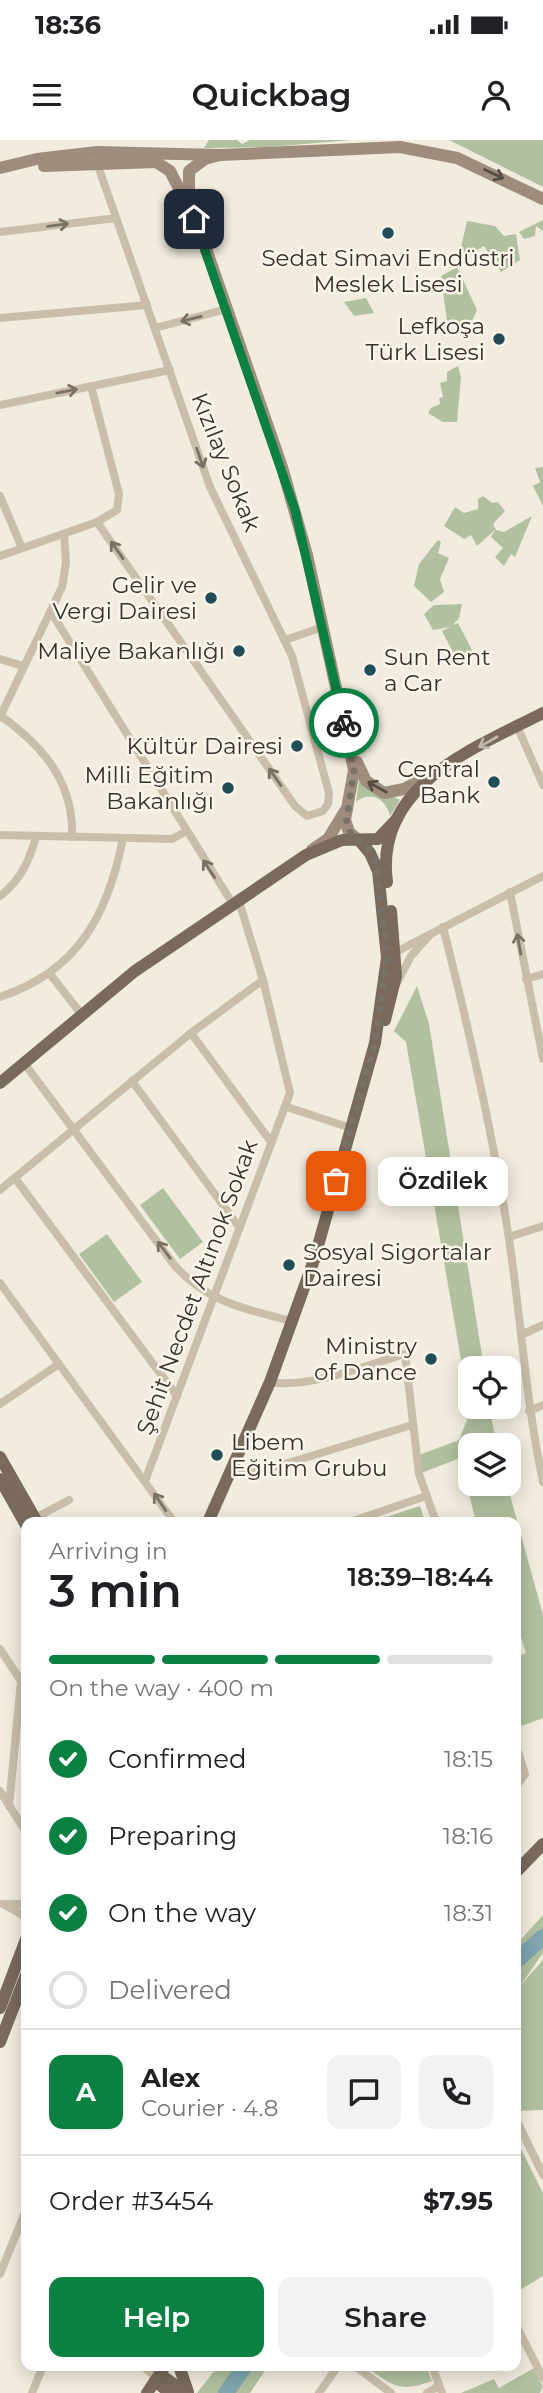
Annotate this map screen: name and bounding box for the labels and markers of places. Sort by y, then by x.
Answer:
pin [164,189,224,249]
marker: Sedat Simavi Endüstri Meslek Lisesi [380,225,396,241]
place label: Sedat Simavi Endüstri Meslek Lisesi [261,244,515,298]
place label: Lefkoşa Türk Lisesi [366,312,485,366]
marker: Lefkoşa Türk Lisesi [491,331,507,347]
place label: Gelir ve Vergi Dairesi [52,571,197,625]
marker: Gelir ve Vergi Dairesi [203,590,219,606]
place label: Maliye Bakanlığı [37,637,225,665]
marker: Maliye Bakanlığı [231,643,247,659]
place label: Sun Rent a Car [384,643,491,697]
marker: Sun Rent a Car [362,662,378,678]
place label: Kültür Dairesi [127,732,283,760]
marker: Kültür Dairesi [289,738,305,754]
place label: Central Bank [397,755,480,809]
place label: Milli Eğitim Bakanlığı [84,761,214,815]
marker: Central Bank [486,774,502,790]
marker: Milli Eğitim Bakanlığı [220,780,236,796]
pin [306,1151,366,1211]
callout: Özdilek [378,1156,508,1206]
place label: Sosyal Sigortalar Dairesi [303,1238,492,1292]
marker: Sosyal Sigortalar Dairesi [281,1257,297,1273]
place label: Ministry of Dance [314,1332,418,1386]
marker: Ministry of Dance [423,1351,439,1367]
place label: Libem Eğitim Grubu [231,1428,387,1482]
marker: Libem Eğitim Grubu [209,1447,225,1463]

